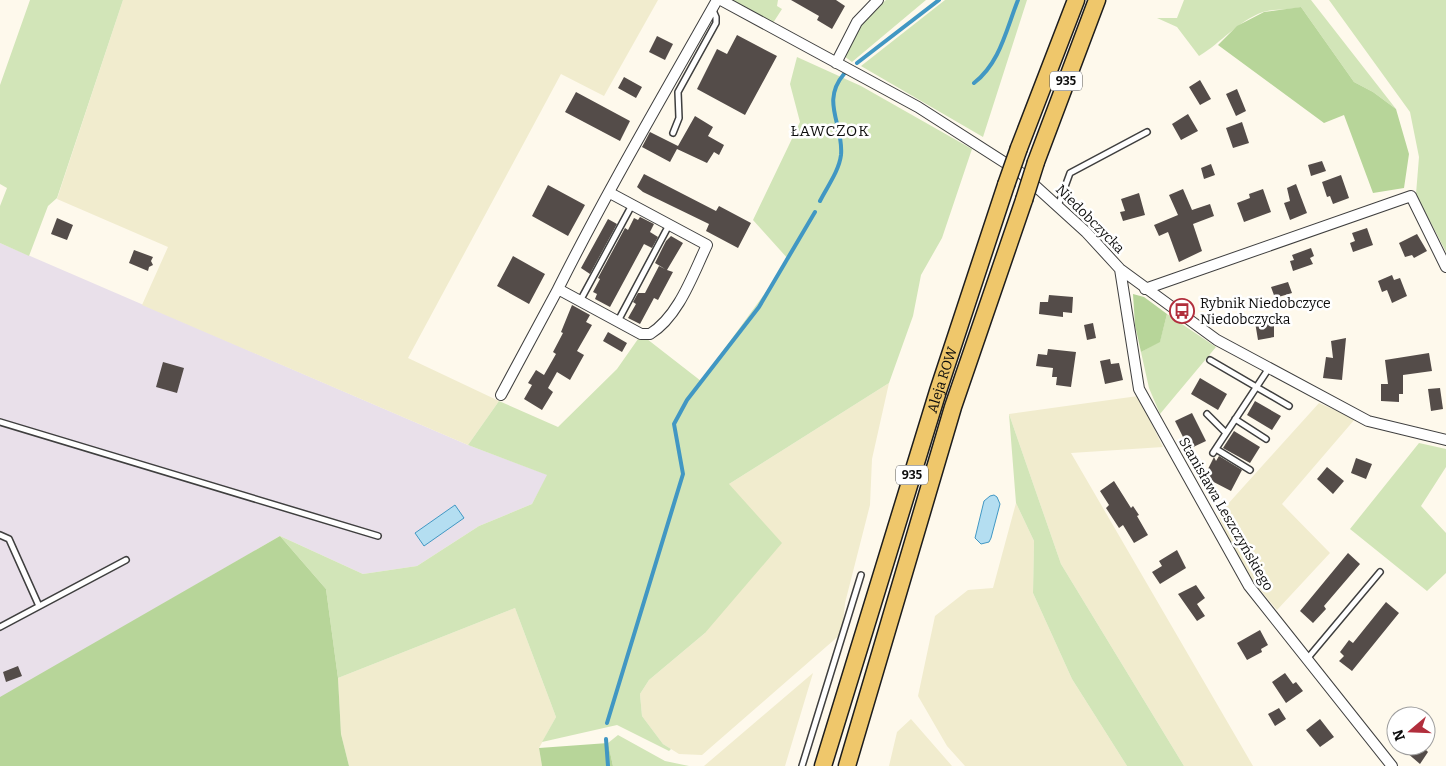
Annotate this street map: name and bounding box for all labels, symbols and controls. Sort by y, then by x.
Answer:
road number: 935 [1050,72,1082,90]
district label: ŁAWCZOK [790,122,870,140]
street label: Niedobczycka [1052,181,1128,257]
place label: Rybnik Niedobczyce Niedobczycka [1200,295,1331,328]
bus stop icon: Rybnik Niedobczyce Niedobczycka [1169,298,1195,324]
street label: Aleja ROW [923,344,961,415]
street label: Stanisława Leszczyńskiego [1175,434,1277,594]
road number: 935 [896,466,928,484]
north arrow [1386,706,1436,756]
text: N [1389,727,1409,743]

